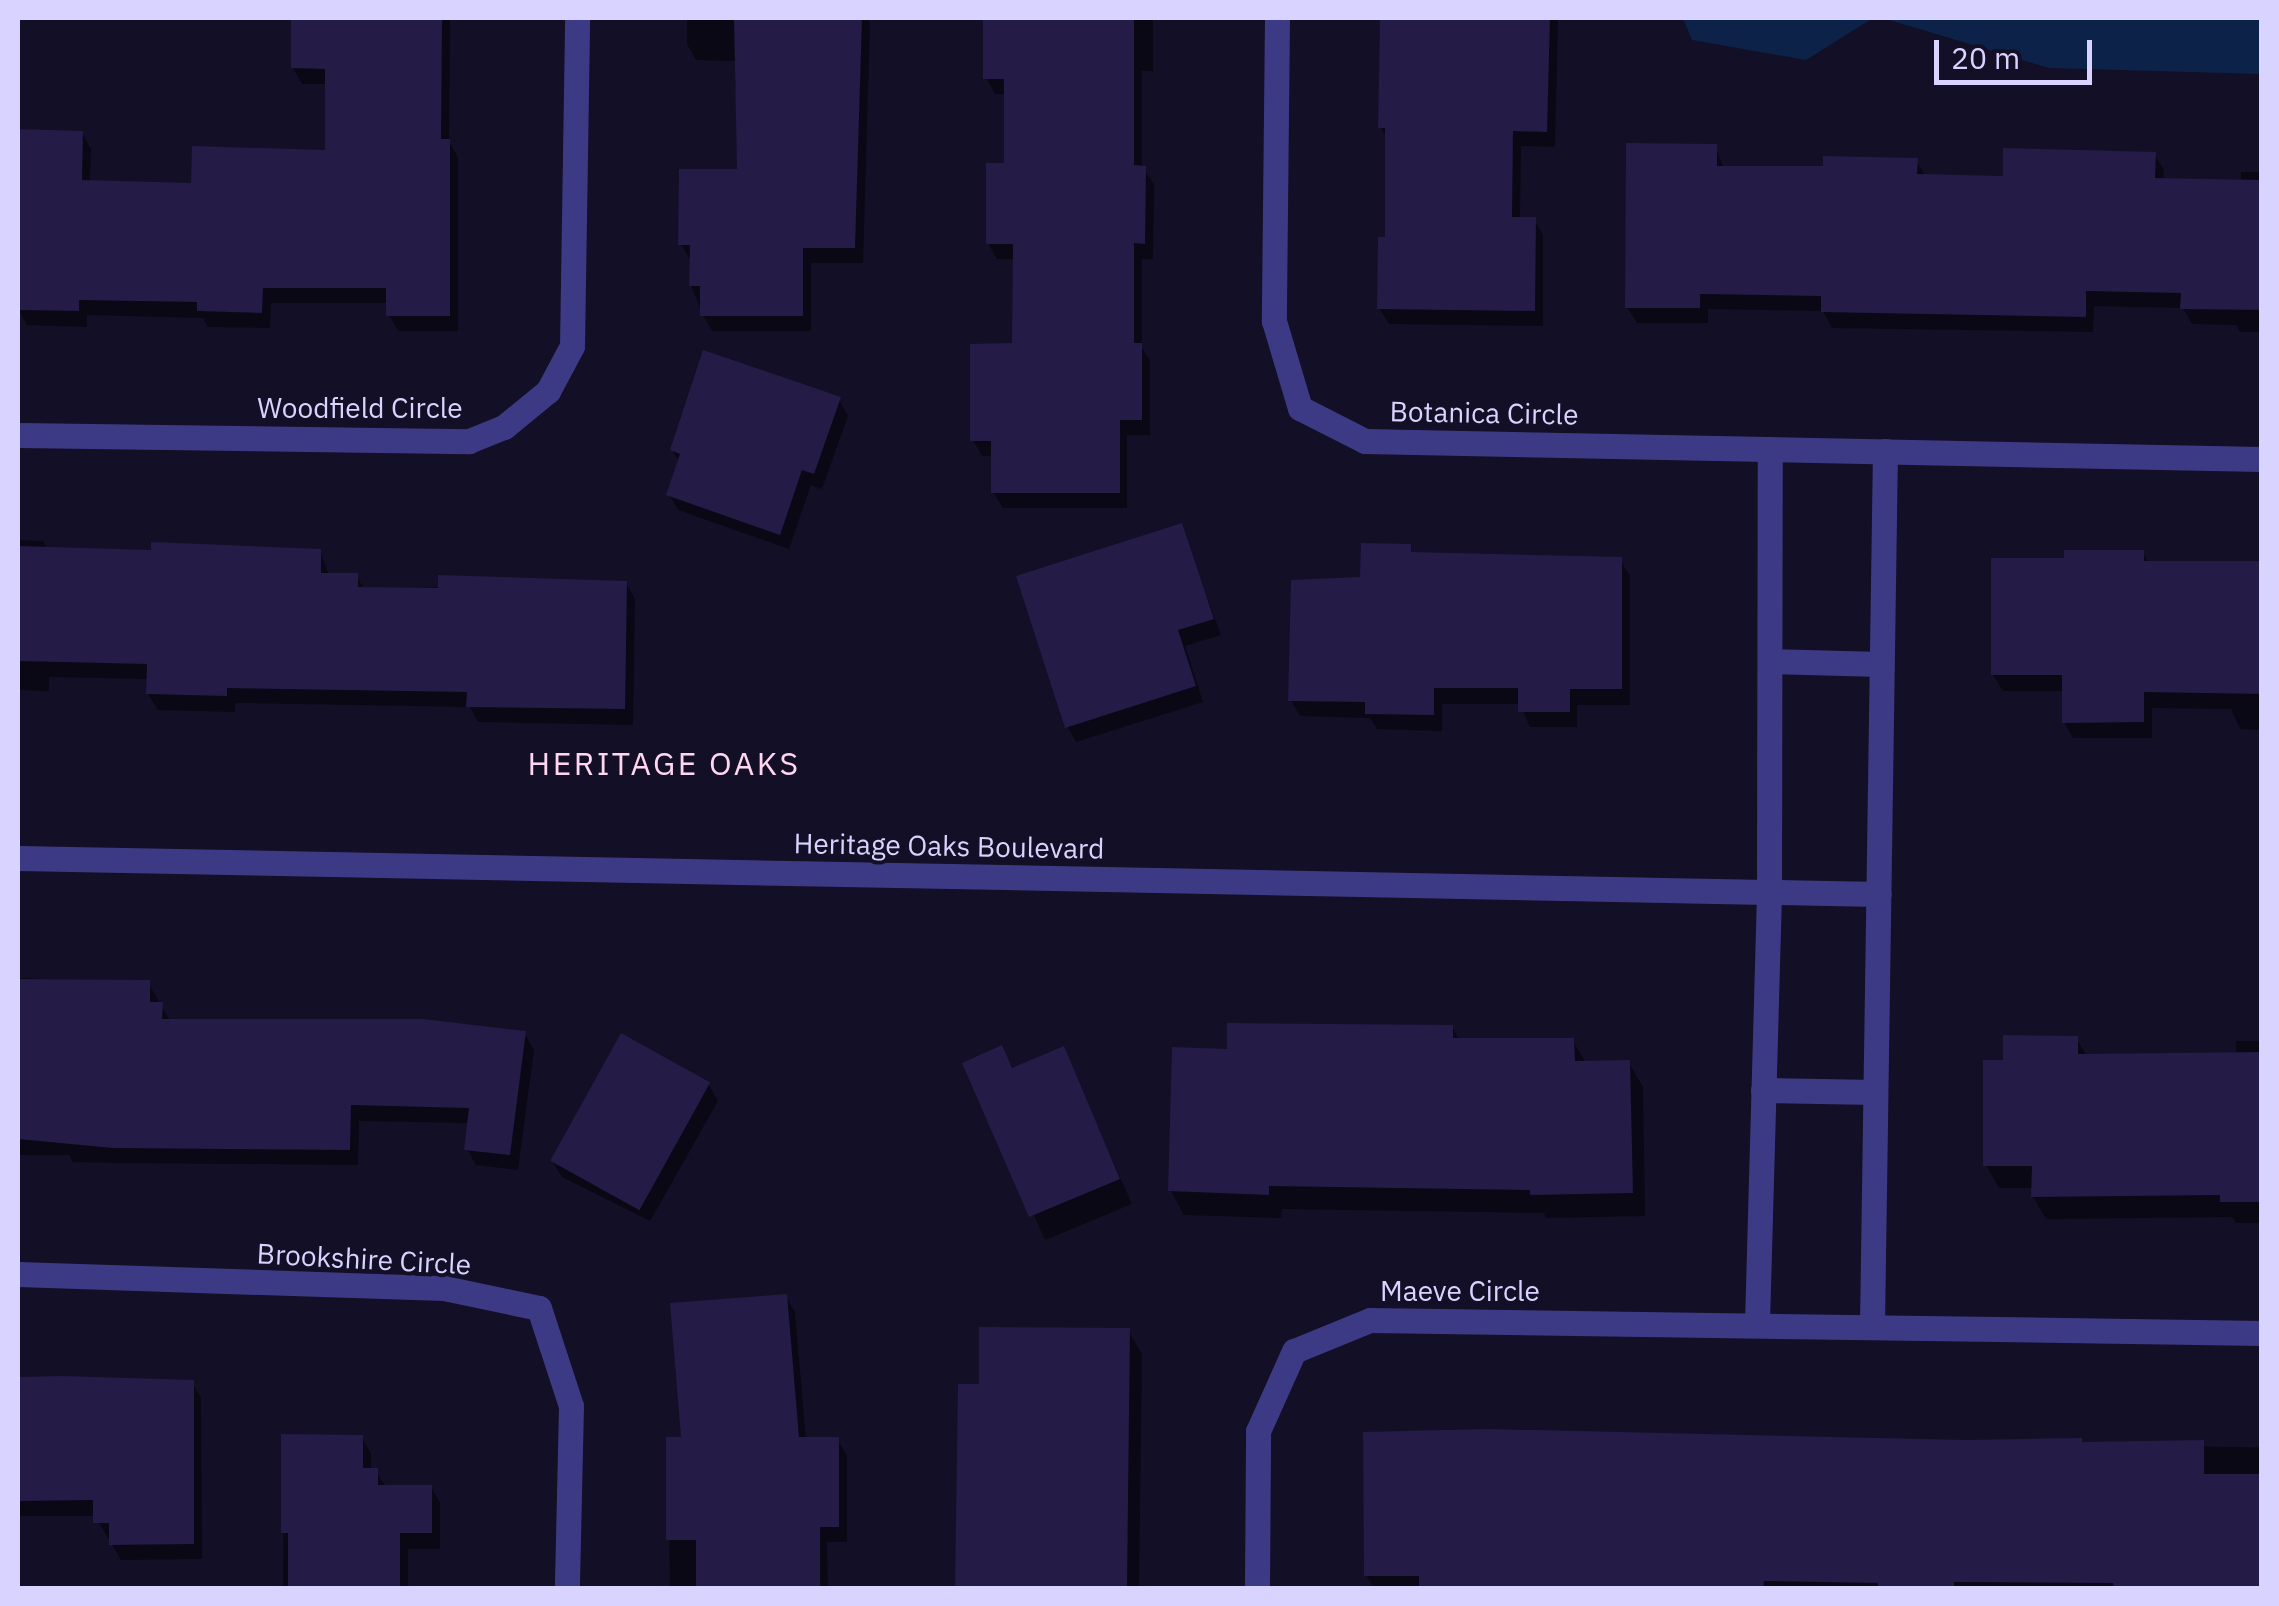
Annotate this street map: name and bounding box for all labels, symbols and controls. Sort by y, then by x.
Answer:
scale bar [1939,20,2096,82]
text: 20 m [1951,38,2020,77]
street label: Woodfield Circle [257,391,463,425]
street label: Botanica Circle [1389,395,1579,431]
district label: HERITAGE OAKS [528,744,800,782]
street label: Heritage Oaks Boulevard [793,826,1105,866]
street label: Brookshire Circle [256,1237,472,1281]
street label: Maeve Circle [1380,1274,1540,1308]

